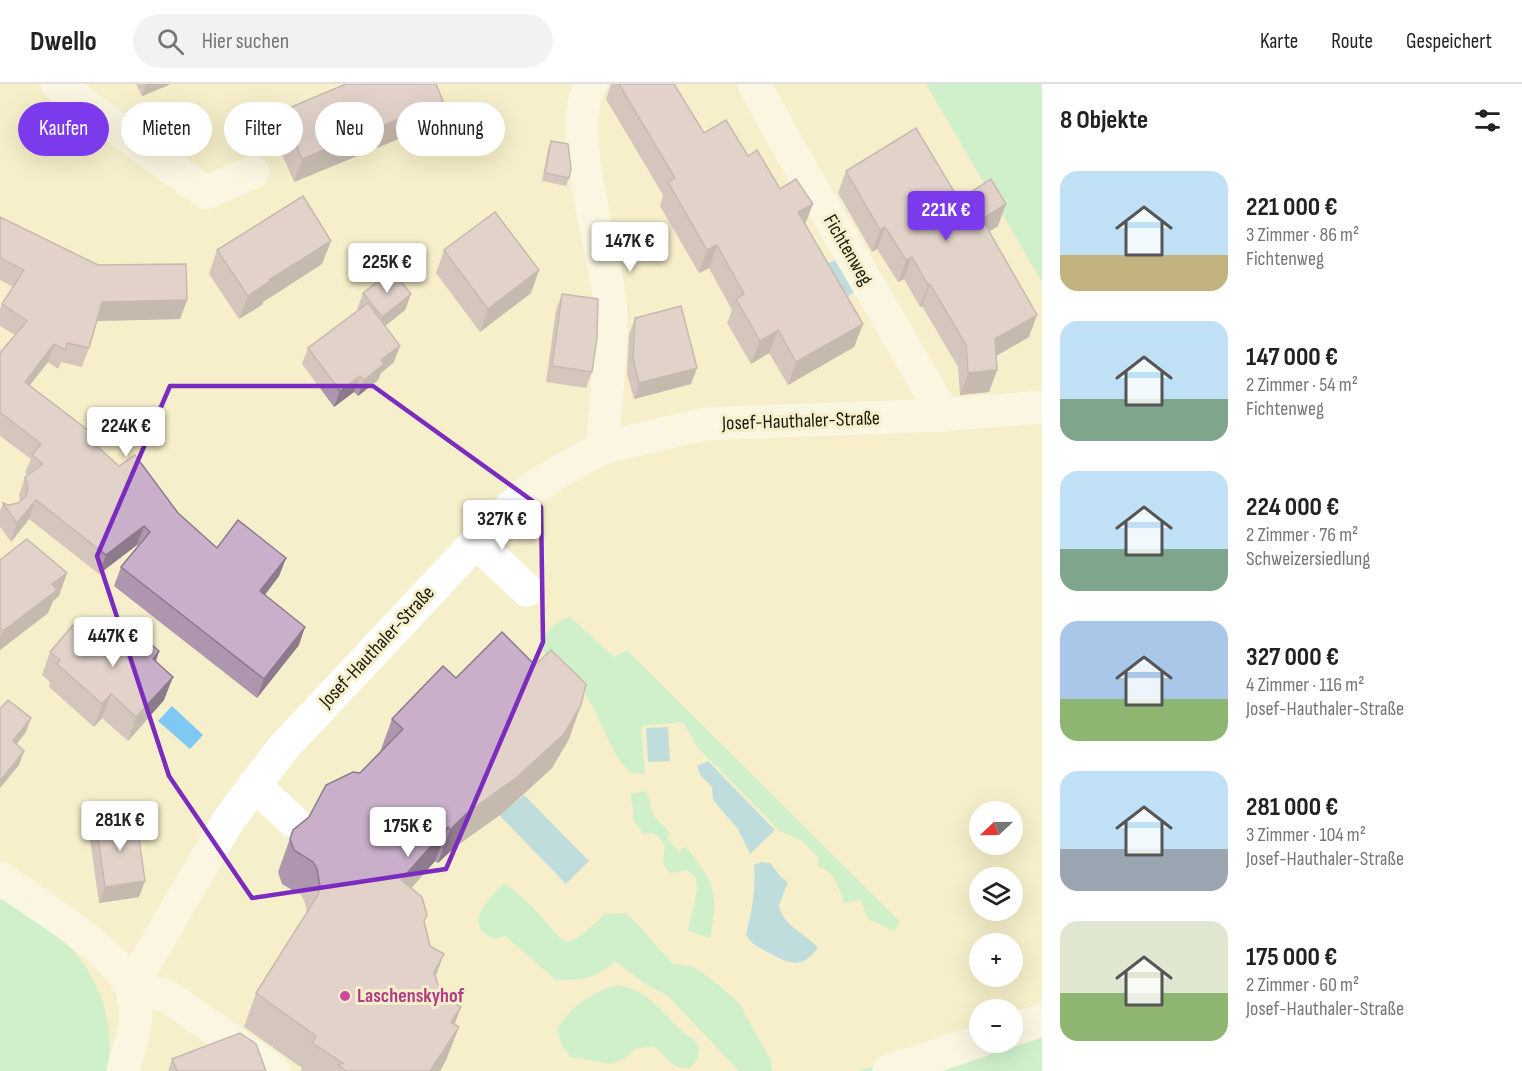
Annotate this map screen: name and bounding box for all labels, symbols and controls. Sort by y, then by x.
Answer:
search box [133,14,553,68]
text: Dwello [30,25,97,58]
icon: search [154,25,187,58]
text: Hier suchen [202,28,289,55]
text: Karte [1260,29,1298,54]
text: Route [1331,29,1373,54]
text: Gespeichert [1406,29,1492,54]
chip: Kaufen [18,102,109,156]
chip: Mieten [121,102,212,156]
chip: Filter [224,102,303,156]
chip: Neu [315,102,384,156]
chip: Wohnung [396,102,505,156]
icon: filters [1471,104,1504,137]
text: 8 Objekte [1060,105,1148,136]
pin: 221K € [897,191,995,242]
text: 221 000 € [1246,192,1338,223]
icon: home [1108,195,1180,267]
text: 221K € [922,198,970,222]
street label: Fichtenweg [818,210,878,290]
pin: 147K € [581,222,679,273]
text: 3 Zimmer · 86 m² [1246,223,1359,247]
text: 147K € [605,229,655,253]
pin: 225K € [338,243,436,294]
text: Fichtenweg [1246,247,1324,271]
text: 225K € [362,250,412,274]
text: 147 000 € [1246,342,1338,373]
icon: home [1108,345,1180,417]
text: 2 Zimmer · 54 m² [1246,373,1358,397]
text: Fichtenweg [1246,397,1324,421]
street label: Josef-Hauthaler-Straße [721,406,880,436]
pin: 224K € [77,407,175,458]
text: 224K € [101,414,151,438]
text: 224 000 € [1246,492,1339,523]
icon: home [1108,495,1180,567]
pin: 327K € [453,500,551,551]
text: 327K € [477,507,527,531]
text: 2 Zimmer · 76 m² [1246,523,1358,547]
text: Schweizersiedlung [1246,547,1370,571]
street label: Josef-Hauthaler-Straße [314,581,440,714]
pin: 447K € [64,617,162,668]
text: 447K € [88,624,138,648]
text: 327 000 € [1246,642,1339,673]
icon: home [1108,645,1180,717]
text: 4 Zimmer · 116 m² [1246,673,1364,697]
text: Josef-Hauthaler-Straße [1246,697,1404,721]
text: 281 000 € [1246,792,1338,823]
icon: home [1108,795,1180,867]
pin: 281K € [71,801,169,852]
north arrow [969,801,1023,855]
map controls [969,801,1023,1053]
pin: 175K € [359,807,457,858]
text: 281K € [95,808,145,832]
text: 175K € [384,814,432,838]
text: 3 Zimmer · 104 m² [1246,823,1366,847]
text: Josef-Hauthaler-Straße [1246,847,1404,871]
button: layers [969,867,1023,921]
button: + [969,933,1023,987]
text: 175 000 € [1246,942,1337,973]
icon: home [1108,945,1180,1017]
text: 2 Zimmer · 60 m² [1246,973,1359,997]
place label: Laschenskyhof [357,984,465,1008]
marker: Laschenskyhof [338,989,352,1003]
text: Josef-Hauthaler-Straße [1246,997,1404,1021]
button: − [969,999,1023,1053]

